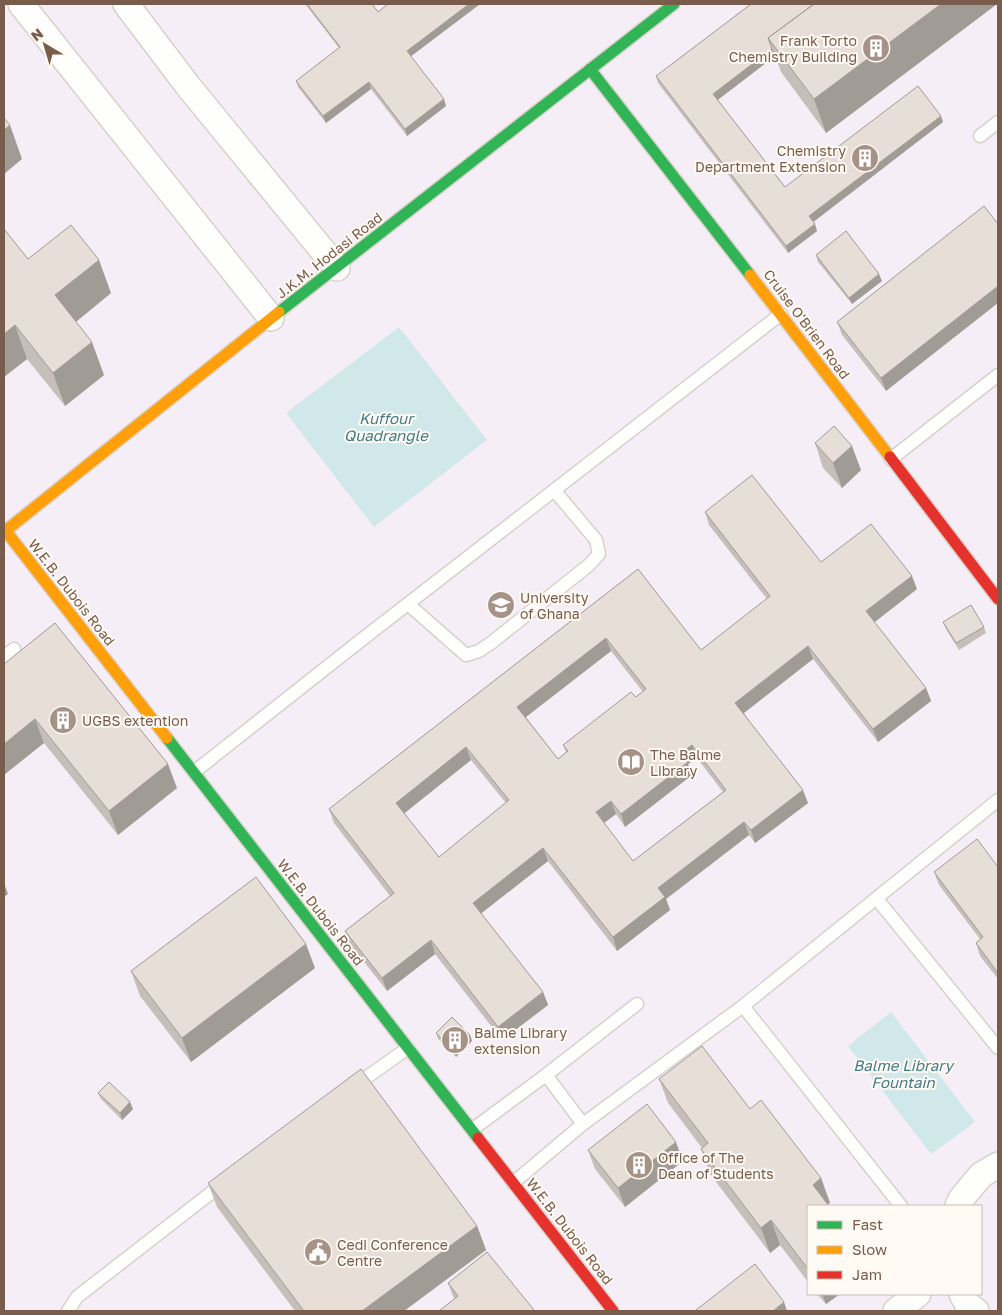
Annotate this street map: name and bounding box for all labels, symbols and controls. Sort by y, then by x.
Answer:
north arrow [20,20,70,70]
text: N [27,24,46,44]
place label: Frank Torto Chemistry Building [729,32,857,65]
building icon: Frank Torto Chemistry Building [861,33,891,63]
place label: Chemistry Department Extension [695,142,846,175]
building icon: Chemistry Department Extension [850,143,880,173]
street label: J.K.M. Hodasi Road [273,208,385,302]
street label: Cruise O'Brien Road [760,266,854,382]
water label: Kuffour Quadrangle [344,409,429,445]
street label: W.E.B. Dubois Road [25,535,119,649]
place label: University of Ghana [520,589,589,622]
school or university icon: University of Ghana [486,590,516,620]
building icon: UGBS extention [48,705,78,735]
place label: UGBS extention [82,712,188,729]
place label: The Balme Library [650,746,721,779]
library icon: The Balme Library [616,747,646,777]
street label: W.E.B. Dubois Road [274,855,368,969]
place label: Balme Library extension [474,1024,567,1057]
building icon: Balme Library extension [440,1025,470,1055]
water label: Balme Library Fountain [853,1056,955,1091]
place label: Office of The Dean of Students [658,1149,774,1182]
building icon: Office of The Dean of Students [624,1150,654,1180]
street label: W.E.B. Dubois Road [523,1174,617,1288]
legend [807,1205,982,1295]
text: Fast [852,1215,883,1233]
place label: Cedi Conference Centre [337,1236,448,1269]
public building icon: Cedi Conference Centre [303,1237,333,1267]
text: Slow [852,1240,887,1258]
text: Jam [852,1265,882,1283]

